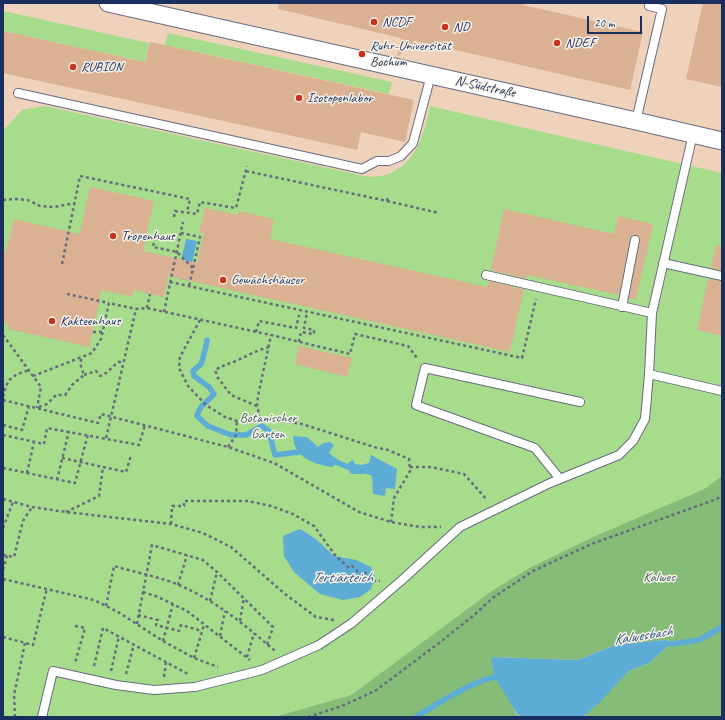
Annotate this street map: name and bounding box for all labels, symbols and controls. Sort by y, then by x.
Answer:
scale bar [589,8,644,34]
place label: NCDF [382,14,411,30]
text: 20 m [594,15,614,31]
marker: NCDF [369,17,379,27]
place label: ND [453,19,469,35]
marker: ND [440,22,450,32]
place label: NDEF [565,35,595,51]
place label: Ruhr-Universität Bochum [370,38,451,70]
marker: NDEF [552,38,562,48]
marker: Ruhr-Universität Bochum [357,49,367,59]
place label: RUBION [81,59,123,75]
marker: RUBION [68,62,78,72]
street label: N-Südstraße [453,72,517,102]
place label: Isotopenlabor [307,90,372,106]
marker: Isotopenlabor [294,93,304,103]
place label: Tropenhaus [121,228,175,244]
marker: Tropenhaus [108,231,118,241]
place label: Gewächshäuser [231,272,304,288]
marker: Gewächshäuser [218,275,228,285]
place label: Kakteenhaus [60,313,120,329]
marker: Kakteenhaus [47,316,57,326]
park label: Botanischer Garten [239,410,297,442]
water label: Tertiärteich [312,569,372,587]
park label: Kalwes [643,569,675,585]
water label: Kalwesbach [613,623,673,649]

